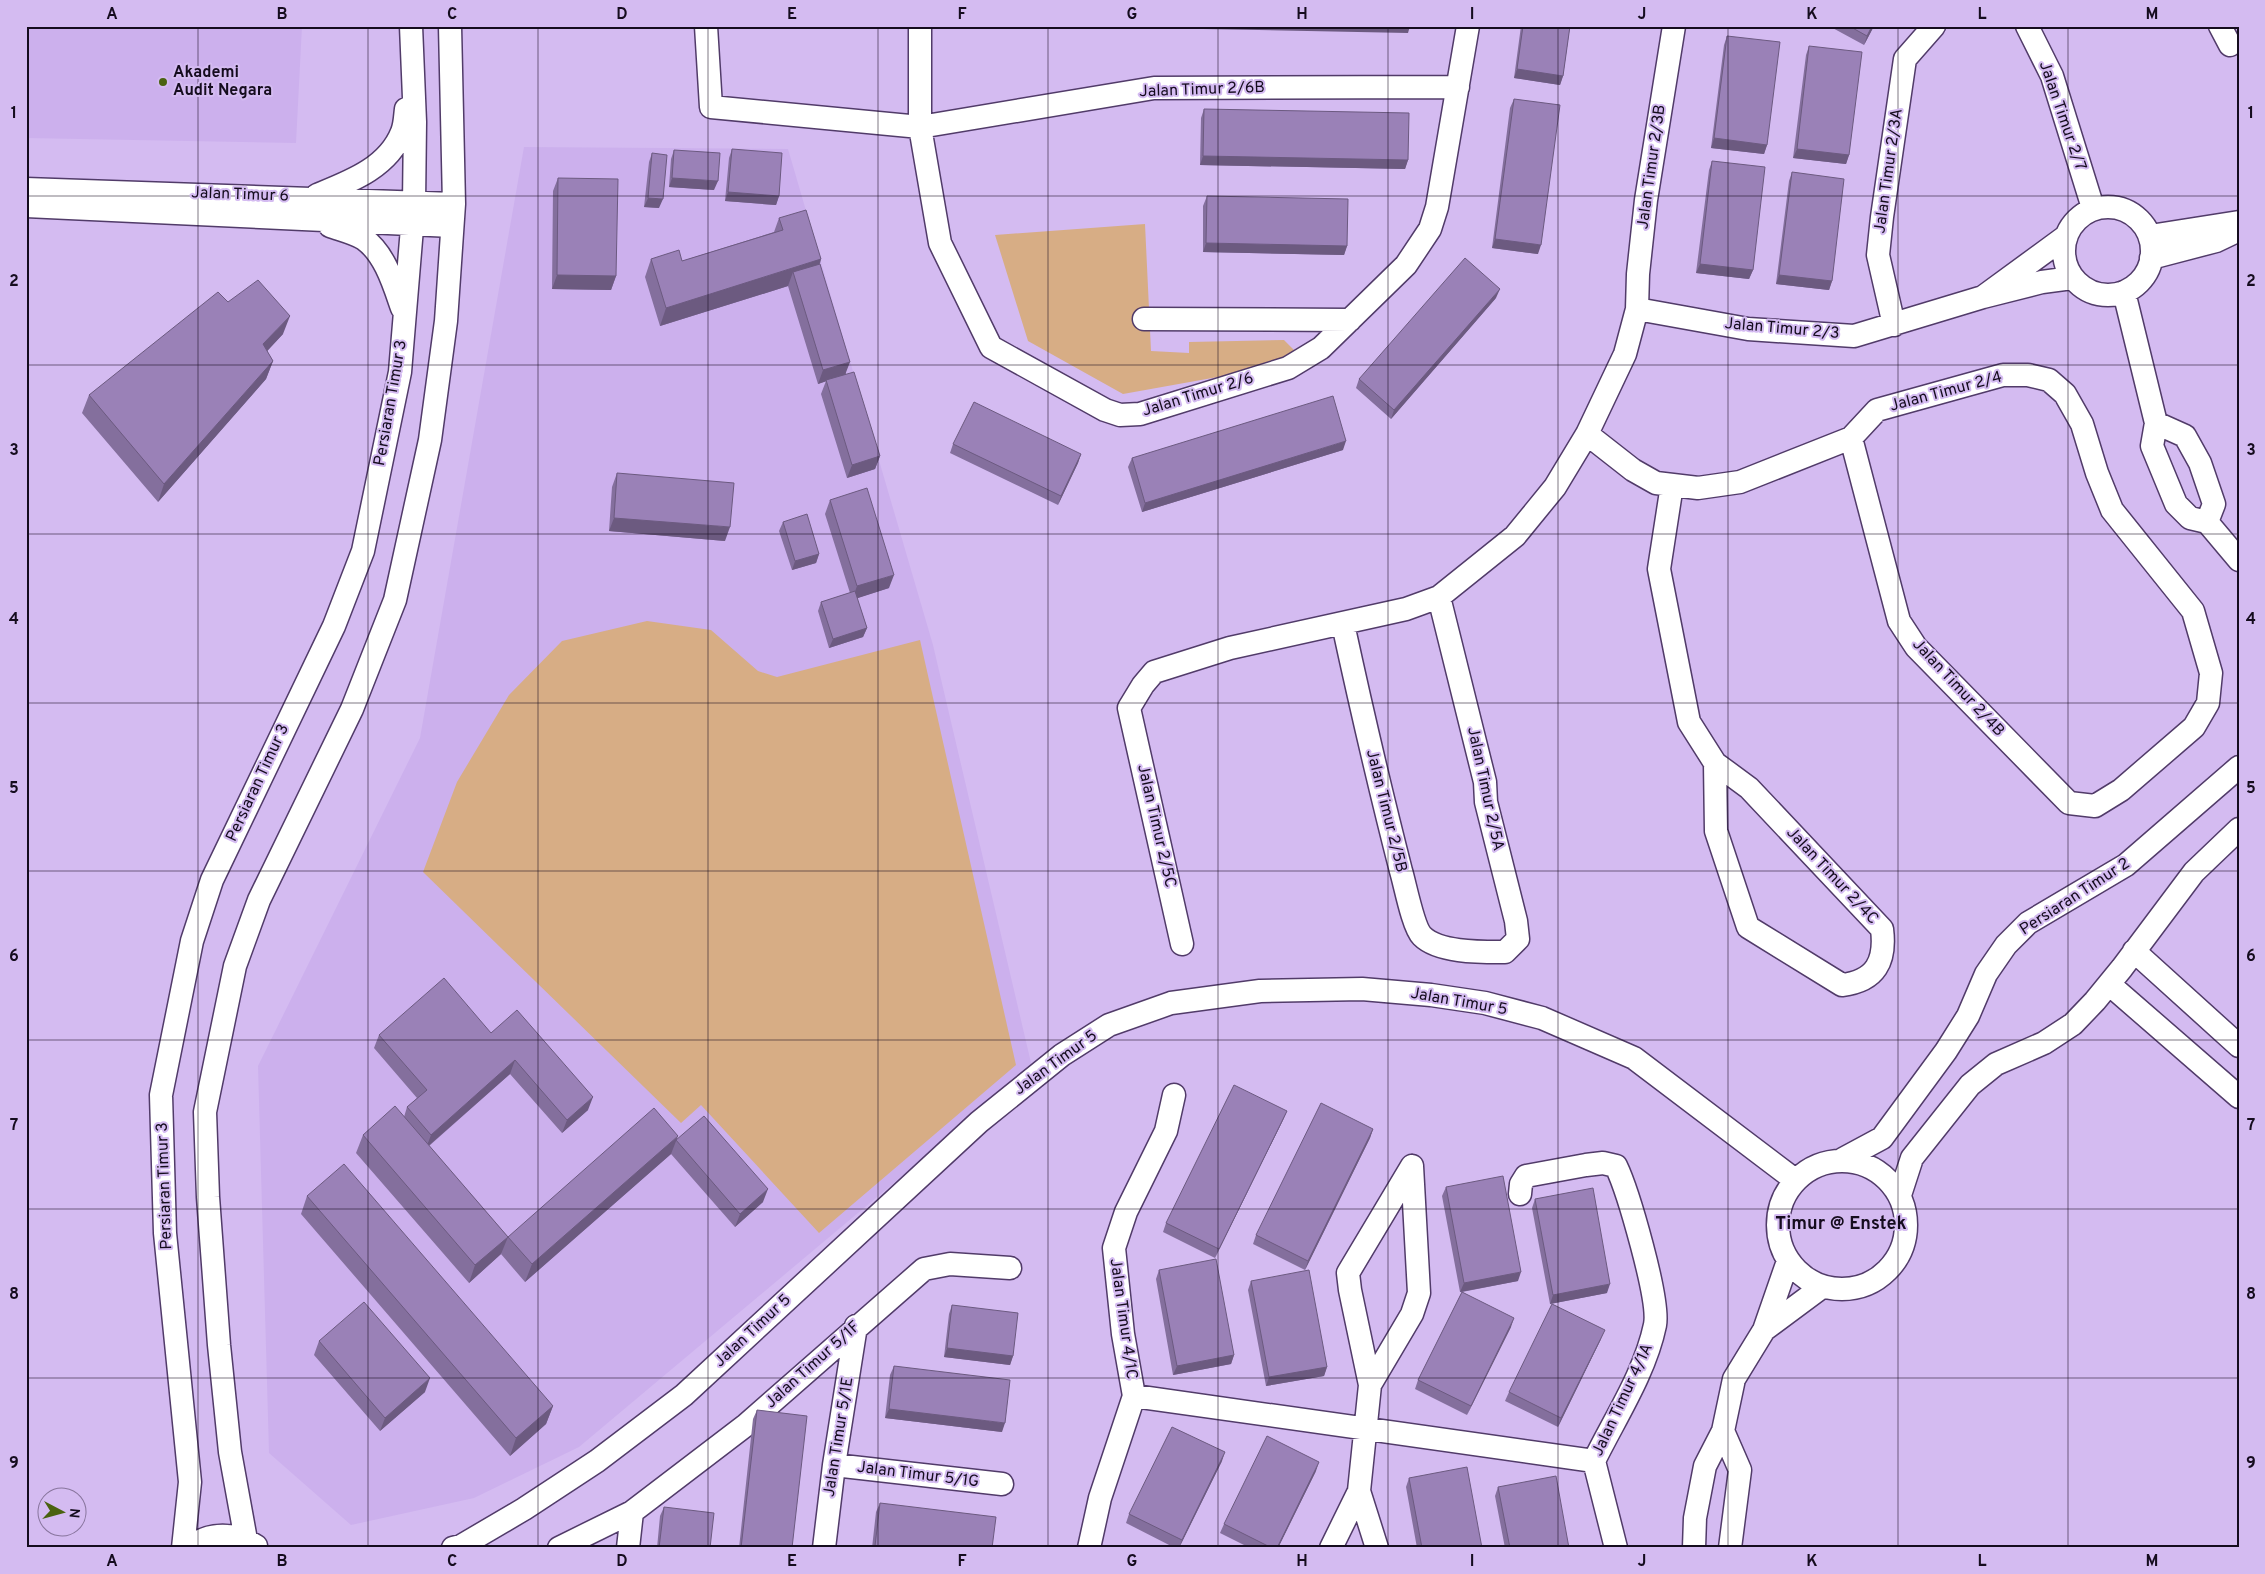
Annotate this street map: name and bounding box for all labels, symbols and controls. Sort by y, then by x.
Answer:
text: A [106,5,118,25]
text: B [276,5,288,25]
text: C [447,5,457,25]
text: D [616,5,628,25]
text: E [787,5,797,25]
text: F [957,5,967,25]
text: G [1127,5,1137,25]
text: H [1296,5,1308,25]
text: I [1470,5,1474,25]
text: J [1638,5,1646,25]
text: K [1806,5,1818,25]
text: L [1977,5,1987,25]
text: M [2146,5,2158,25]
street label: Jalan Timur 2/7 [2034,59,2090,173]
place label: Akademi Audit Negara [173,63,272,101]
marker: Akademi Audit Negara [157,76,169,88]
street label: Jalan Timur 2/6B [1139,78,1265,102]
street label: Jalan Timur 2/3B [1633,103,1671,231]
text: 1 [11,104,17,124]
text: 1 [2248,104,2254,124]
street label: Jalan Timur 2/3A [1870,107,1908,235]
street label: Jalan Timur 6 [191,183,289,207]
text: 2 [9,272,19,292]
text: 2 [2246,272,2256,292]
street label: Jalan Timur 2/3 [1724,314,1840,344]
street label: Persiaran Timur 3 [370,338,412,468]
street label: Jalan Timur 2/4 [1888,367,2005,417]
street label: Jalan Timur 2/6 [1140,369,1256,421]
text: 3 [9,441,19,461]
text: 3 [2246,441,2256,461]
text: 4 [9,610,19,630]
text: 4 [2246,610,2256,630]
street label: Jalan Timur 2/4B [1908,635,2008,741]
street label: Persiaran Timur 3 [222,721,294,845]
street label: Jalan Timur 2/5A [1462,725,1508,853]
street label: Jalan Timur 2/5B [1361,747,1411,875]
street label: Jalan Timur 2/5C [1132,762,1180,890]
text: 5 [9,779,19,799]
text: 5 [2246,779,2256,799]
street label: Jalan Timur 2/4C [1782,823,1882,929]
street label: Persiaran Timur 2 [2016,854,2134,940]
text: 6 [9,947,19,967]
text: 6 [2246,947,2256,967]
street label: Jalan Timur 5 [1409,984,1509,1020]
street label: Jalan Timur 5 [1010,1026,1102,1100]
text: 7 [10,1116,18,1136]
text: 7 [2247,1116,2255,1136]
street label: Persiaran Timur 3 [153,1122,177,1250]
district label: Timur @ Enstek [1775,1213,1907,1236]
street label: Jalan Timur 4/1C [1105,1257,1141,1381]
text: 8 [9,1285,19,1305]
text: 8 [2246,1285,2256,1305]
street label: Jalan Timur 5 [710,1290,796,1372]
street label: Jalan Timur 5/1F [761,1317,865,1413]
street label: Jalan Timur 4/1A [1588,1340,1658,1460]
street label: Jalan Timur 5/1E [820,1375,858,1499]
text: 9 [9,1454,19,1474]
text: 9 [2246,1454,2256,1474]
street label: Jalan Timur 5/1G [856,1458,980,1492]
north arrow [38,1486,88,1536]
text: N [64,1507,82,1519]
text: A [106,1552,118,1572]
text: B [276,1552,288,1572]
text: C [447,1552,457,1572]
text: D [616,1552,628,1572]
text: E [787,1552,797,1572]
text: F [957,1552,967,1572]
text: G [1127,1552,1137,1572]
text: H [1296,1552,1308,1572]
text: I [1470,1552,1474,1572]
text: J [1638,1552,1646,1572]
text: K [1806,1552,1818,1572]
text: L [1977,1552,1987,1572]
text: M [2146,1552,2158,1572]

